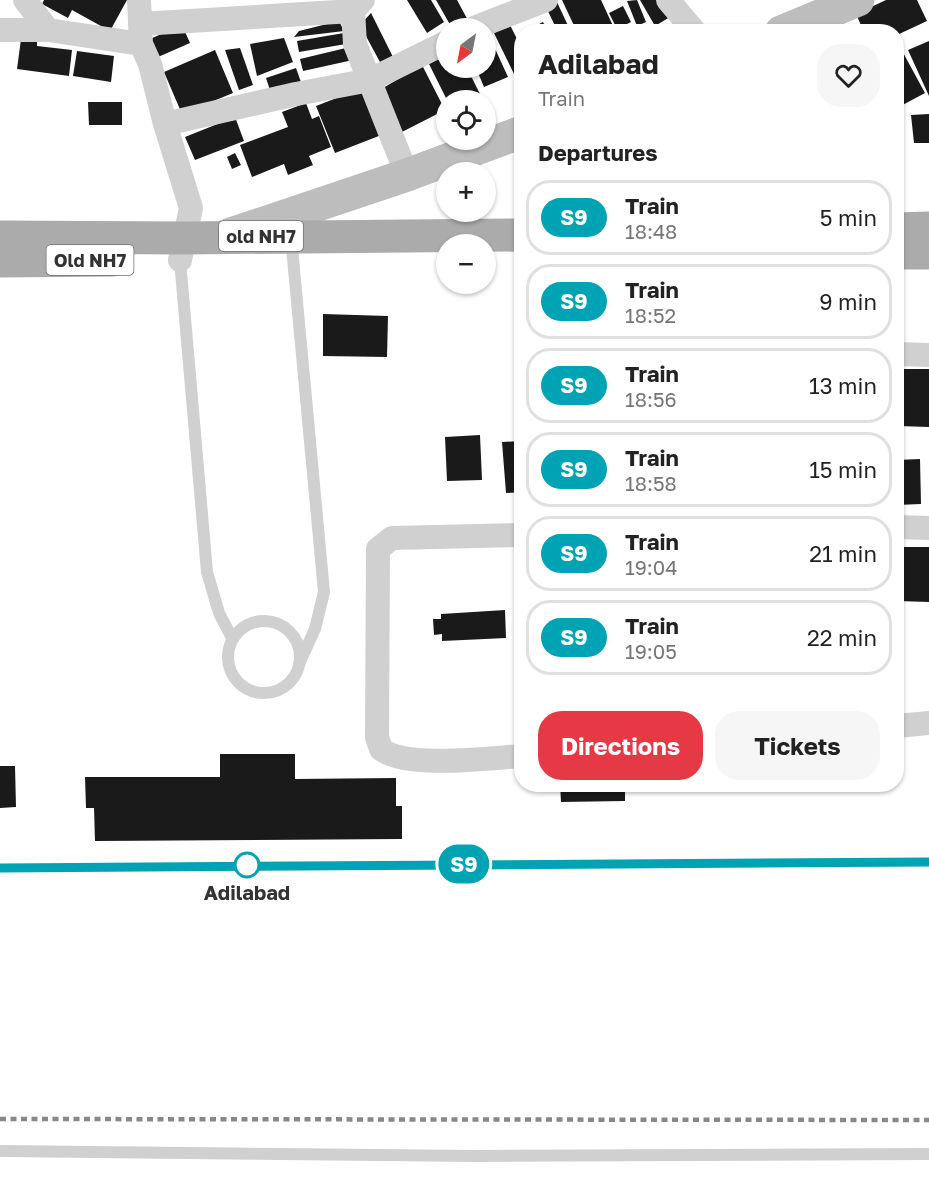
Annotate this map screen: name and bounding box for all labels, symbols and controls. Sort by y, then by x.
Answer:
north arrow [436,18,496,78]
map controls [436,18,496,294]
button: heart [817,44,880,107]
text: Adilabad [538,47,659,80]
text: Train [538,86,585,110]
button: locate [436,90,496,150]
text: Departures [538,139,657,166]
button: + [436,162,496,222]
text: Train [625,192,679,219]
text: S9 [560,204,588,230]
text: 5 min [820,204,877,231]
text: 18:48 [625,219,677,243]
road number: old NH7 [219,221,303,251]
button: − [436,234,496,294]
road number: Old NH7 [46,245,134,275]
text: Train [625,276,679,303]
text: S9 [560,288,588,314]
text: 9 min [819,288,877,315]
text: 18:52 [625,303,676,327]
text: Train [625,360,679,387]
text: S9 [560,372,588,398]
text: 13 min [809,372,877,399]
text: 18:56 [625,387,677,411]
text: Train [625,444,679,471]
text: S9 [560,456,588,482]
text: 15 min [809,456,877,483]
text: 18:58 [625,471,677,495]
text: Train [625,528,679,555]
text: S9 [560,540,588,566]
text: 21 min [809,540,877,567]
text: 19:04 [625,555,677,579]
text: Train [625,612,679,639]
text: S9 [560,624,588,650]
text: 22 min [807,624,877,651]
text: 19:05 [625,639,677,663]
button: Directions [538,711,703,780]
button: Tickets [715,711,880,780]
line badge: S9 [437,844,491,884]
text: S9 [450,851,478,877]
marker: Adilabad [234,852,260,878]
place label: Adilabad [204,880,290,904]

